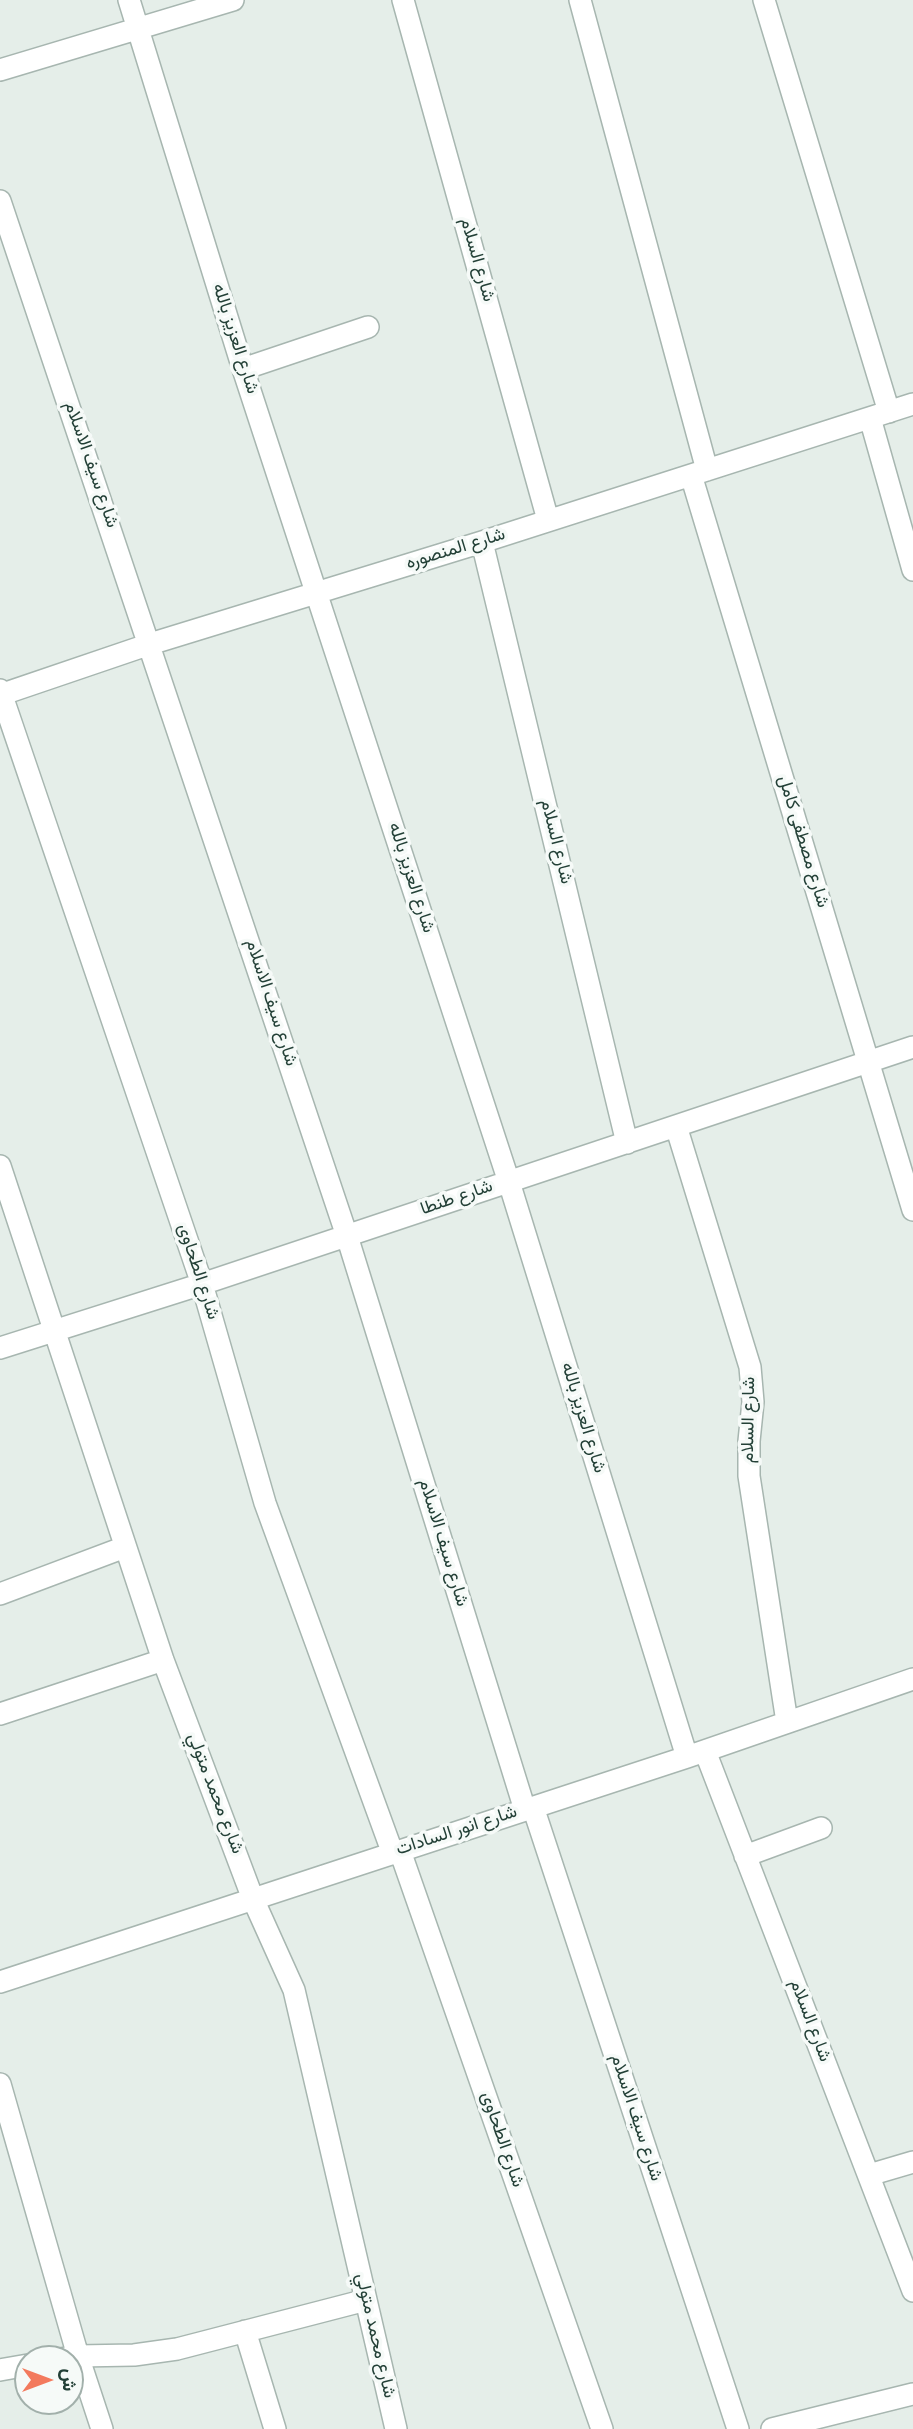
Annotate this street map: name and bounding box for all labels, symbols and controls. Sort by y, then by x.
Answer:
street label: شارع السلام [454,215,498,305]
street label: شارع العزيز بالله [206,281,262,397]
street label: شارع سيف الاسلام [58,399,122,531]
street label: شارع المنصوره [404,525,508,575]
street label: شارع مصطفى كامل [772,773,832,911]
street label: شارع السلام [534,797,576,887]
street label: شارع العزيز بالله [382,820,438,936]
street label: شارع سيف الاسلام [239,937,301,1069]
street label: شارع طنطا [418,1177,496,1221]
street label: شارع الطحاوى [171,1221,223,1323]
street label: شارع العزيز بالله [555,1360,609,1476]
street label: شارع السلام [738,1377,762,1463]
street label: شارع سيف الاسلام [412,1477,472,1609]
street label: شارع محمد متولي [181,1731,247,1857]
street label: شارع انور السادات [394,1802,520,1862]
street label: شارع السلام [783,1977,835,2065]
street label: شارع سيف الاسلام [604,2052,666,2184]
street label: شارع الطحاوى [475,2089,527,2191]
street label: شارع محمد متولي [349,2272,399,2400]
north arrow [14,2345,84,2415]
text: ش [56,2369,80,2391]

